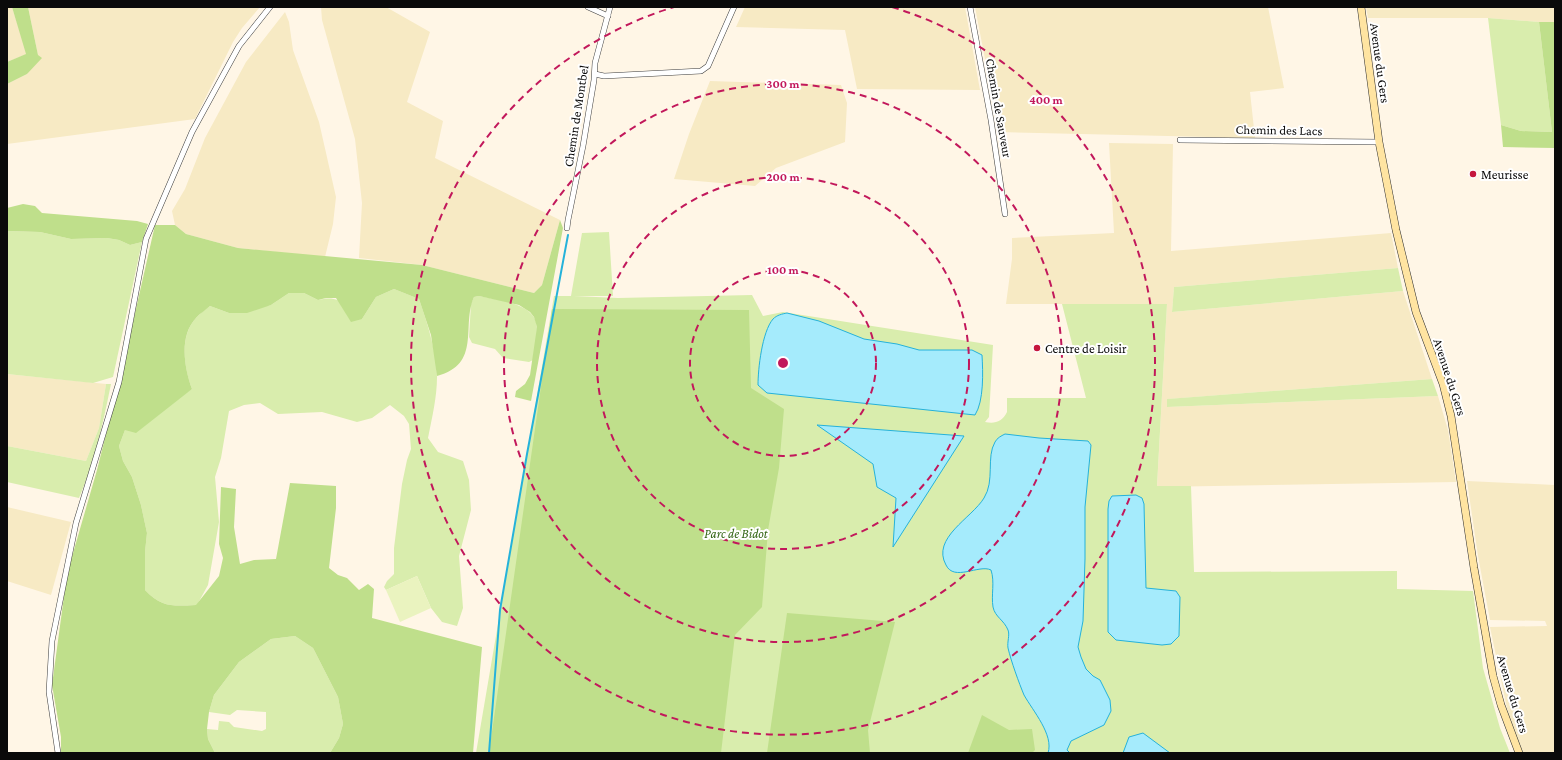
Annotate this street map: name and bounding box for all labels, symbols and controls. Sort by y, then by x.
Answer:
street label: Avenue du Gers [1367,22,1393,104]
street label: Chemin de Sauveur [983,57,1015,159]
street label: Chemin de Montbel [561,63,592,168]
text: 300 m [767,77,800,91]
text: 400 m [1029,93,1064,107]
street label: Chemin des Lacs [1236,122,1322,138]
place label: Meurisse [1481,167,1529,182]
marker: Meurisse [1468,169,1478,179]
text: 200 m [766,170,800,184]
text: 100 m [767,263,800,277]
street label: Avenue du Gers [1430,336,1470,418]
place label: Centre de Loisir [1045,341,1127,356]
marker: Centre de Loisir [1032,343,1042,353]
centre of rings [776,356,790,370]
park label: Parc de Bidot [704,526,768,541]
street label: Avenue du Gers [1494,653,1532,735]

